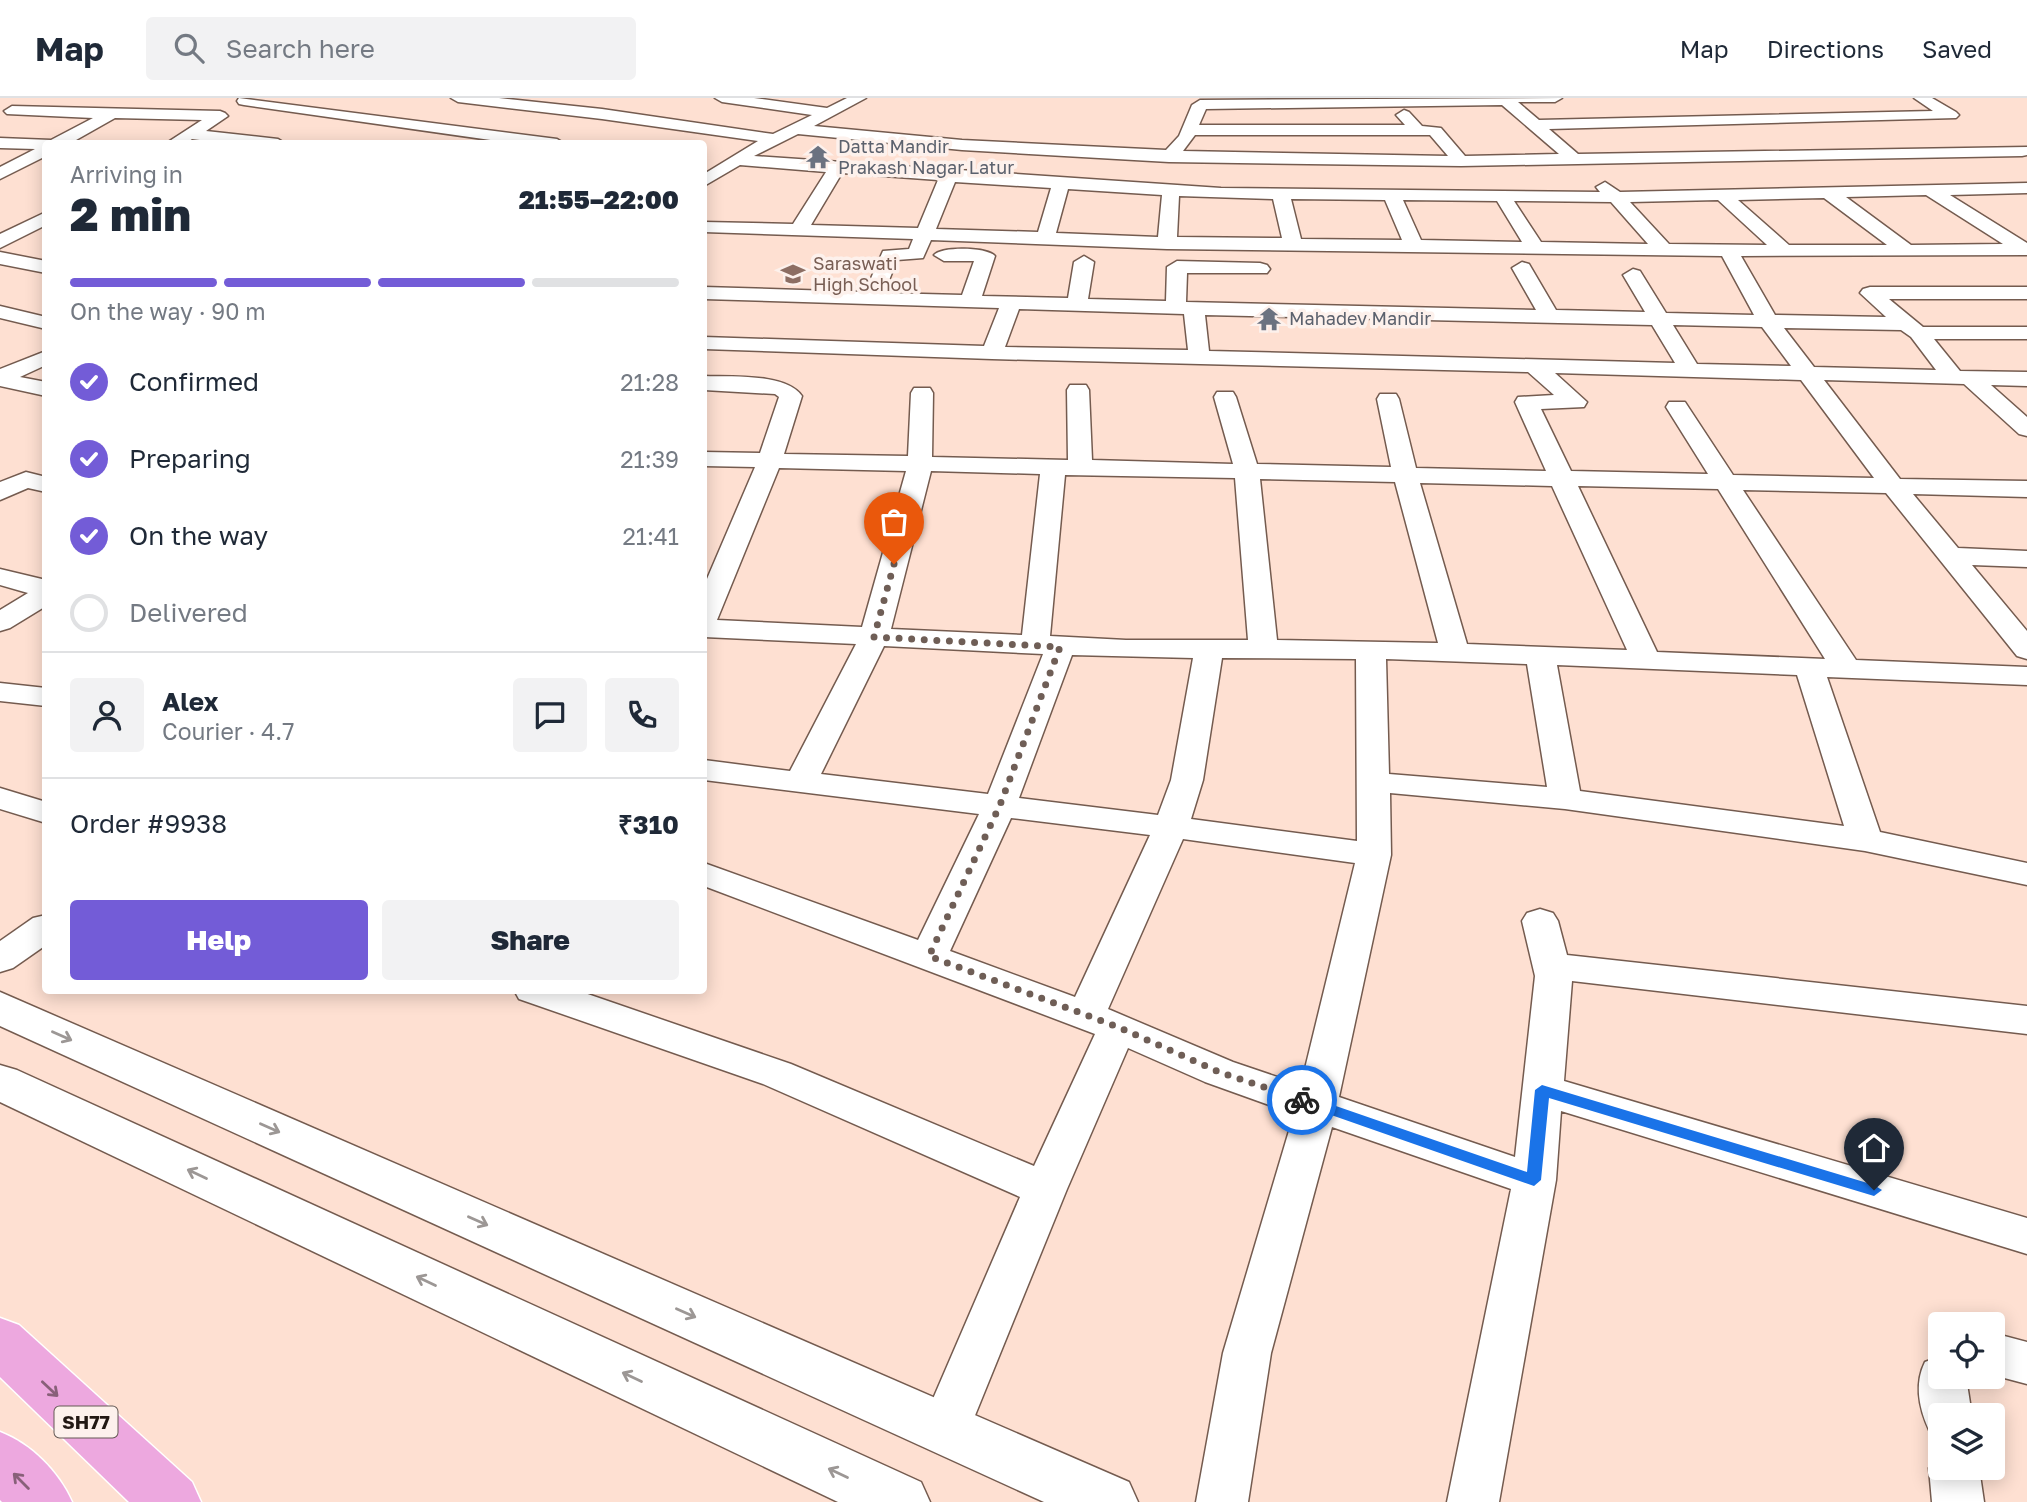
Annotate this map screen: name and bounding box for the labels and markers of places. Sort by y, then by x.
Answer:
place label: Datta Mandir Prakash Nagar Latur [838,135,1014,178]
temple icon: Datta Mandir Prakash Nagar Latur [804,143,832,171]
place label: Saraswati High School [813,252,918,295]
school or university icon: Saraswati High School [779,260,807,288]
temple icon: Mahadev Mandir [1255,305,1283,333]
place label: Mahadev Mandir [1289,307,1431,329]
pin [864,492,924,564]
pin [1844,1118,1904,1190]

